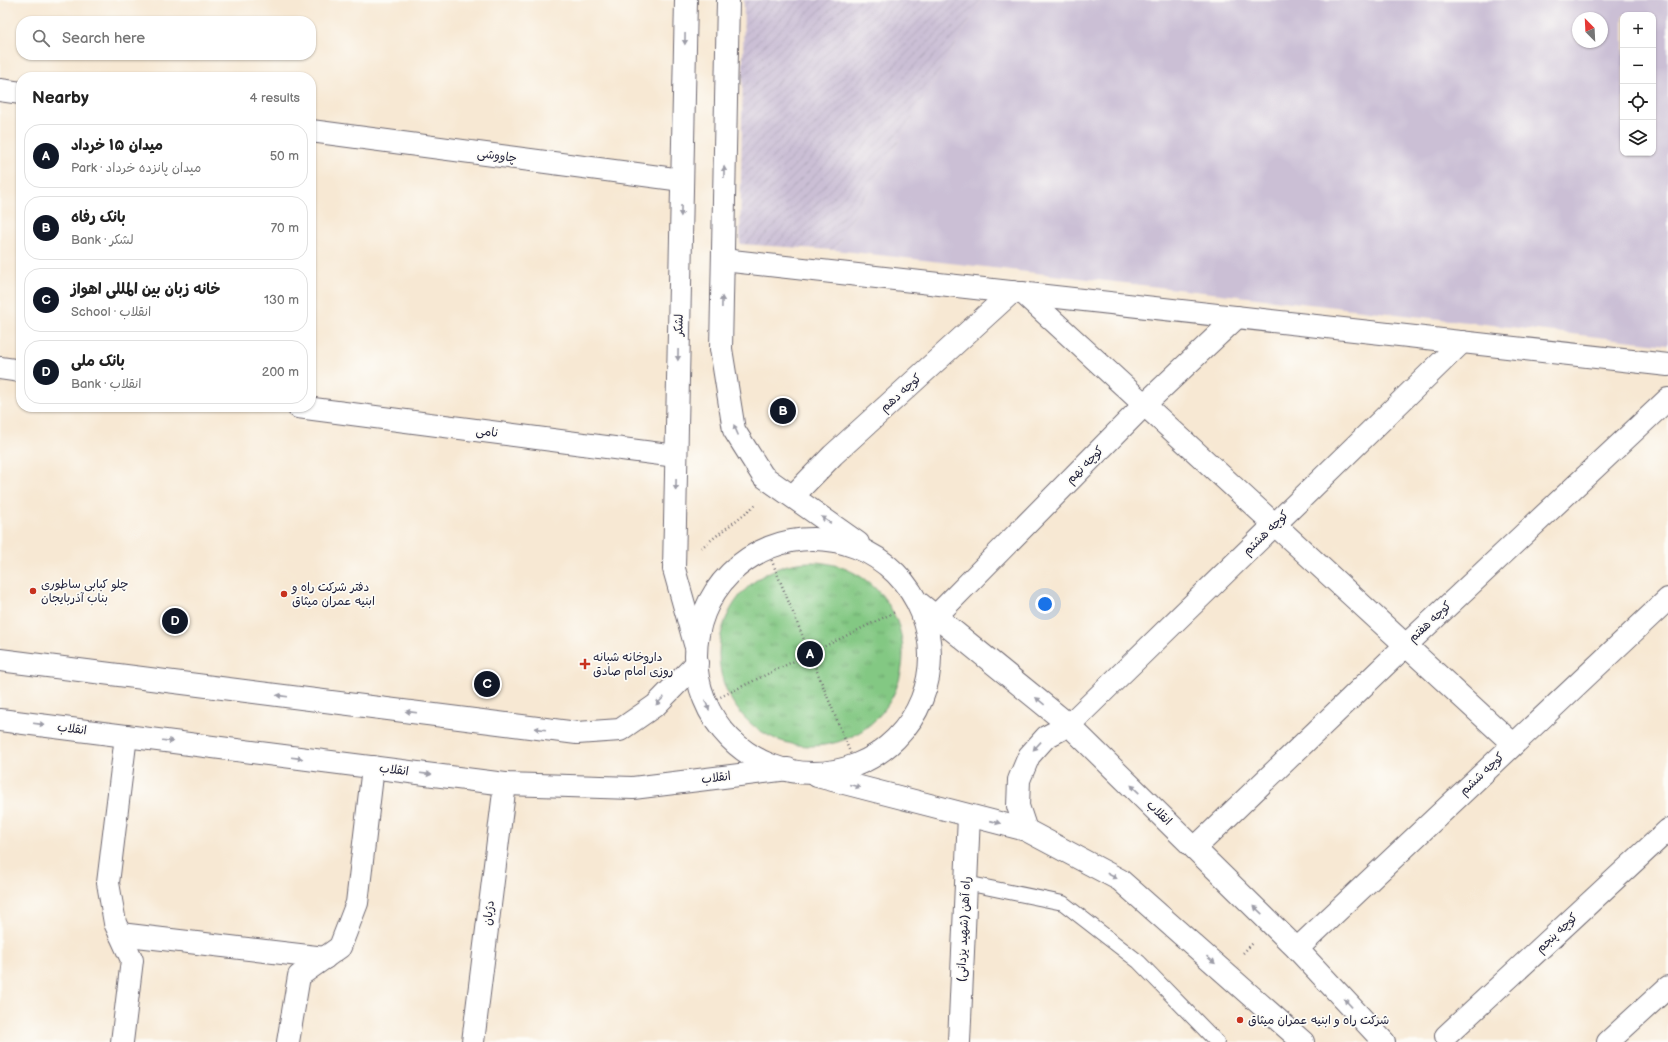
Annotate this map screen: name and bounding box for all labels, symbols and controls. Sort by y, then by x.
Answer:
north arrow [1572,12,1608,48]
map controls [1620,12,1656,156]
button: + [1620,12,1656,48]
search box [16,16,316,60]
icon: search [30,27,52,49]
text: Search here [62,29,145,48]
one-way arrow [682,33,688,46]
button: − [1620,48,1656,84]
button: locate [1620,84,1656,120]
text: Nearby [32,88,89,108]
text: 4 results [250,90,300,106]
button: layers [1620,120,1656,156]
text: میدان ۱۵ خرداد [71,136,163,155]
street label: چاووشی [476,146,518,166]
text: A [42,148,50,164]
text: 50 m [270,148,299,164]
text: Park · میدان پانزده خرداد [71,160,201,176]
one-way arrow [721,165,727,178]
one-way arrow [678,205,685,217]
text: بانک رفاه [71,208,126,227]
text: B [41,220,51,236]
text: 70 m [271,220,299,236]
text: Bank · لشکر [71,232,134,248]
text: خانه زبان بین المللی اهواز [71,280,220,299]
text: C [41,292,51,308]
text: 130 m [264,292,299,308]
one-way arrow [718,296,725,308]
text: School · انقلاب [71,304,151,320]
street label: لشکر [671,314,687,337]
one-way arrow [675,349,682,361]
text: بانک ملی [71,352,125,371]
text: D [41,364,51,380]
text: 200 m [262,364,299,380]
street label: کوچه دهم [877,371,925,416]
text: Bank · انقلاب [71,376,142,392]
pin: B [770,396,796,426]
street label: نامی [475,423,499,441]
one-way arrow [732,424,739,436]
street label: کوچه نهم [1063,443,1108,488]
one-way arrow [672,479,679,491]
street label: کوچه هشتم [1240,507,1293,559]
one-way arrow [820,516,831,524]
place label: چلو کبابی ساطوری بناب آذربایجان [41,577,129,606]
place label: دفتر شرکت راه و ابنیه عمران میثاق [291,580,375,609]
marker: چلو کبابی ساطوری بناب آذربایجان [28,586,38,596]
marker: دفتر شرکت راه و ابنیه عمران میثاق [279,589,289,599]
your location [1035,594,1055,614]
street label: کوچه هفتم [1405,598,1455,646]
pin: D [162,606,188,636]
pin: A [797,639,823,669]
place label: داروخانه شبانه روزی امام صادق [593,650,673,680]
marker: داروخانه شبانه روزی امام صادق [580,659,590,669]
pin: C [474,669,500,699]
one-way arrow [276,693,288,699]
one-way arrow [655,696,665,706]
one-way arrow [1034,697,1045,705]
one-way arrow [704,699,710,710]
one-way arrow [405,709,417,715]
street label: انقلاب [56,720,88,738]
one-way arrow [33,721,45,728]
one-way arrow [534,726,546,732]
one-way arrow [162,738,174,744]
one-way arrow [1033,742,1042,751]
street label: کوچه ششم [1456,749,1508,799]
one-way arrow [291,754,303,761]
street label: انقلاب [378,761,410,779]
street label: انقلاب [700,769,732,787]
one-way arrow [419,771,432,777]
one-way arrow [850,783,862,789]
one-way arrow [1130,785,1140,794]
street label: انقلاب [1143,797,1175,829]
one-way arrow [989,819,1001,825]
one-way arrow [1107,873,1118,879]
street label: راه آهن (شهید یزدانی) [954,876,974,982]
street label: دژبان [480,900,498,926]
one-way arrow [1253,905,1263,915]
street label: کوچه پنجم [1533,910,1582,957]
one-way arrow [1207,955,1216,964]
one-way arrow [1343,998,1353,1008]
place label: شرکت راه و ابنیه عمران میثاق [1248,1013,1389,1028]
marker: شرکت راه و ابنیه عمران میثاق [1235,1015,1245,1025]

